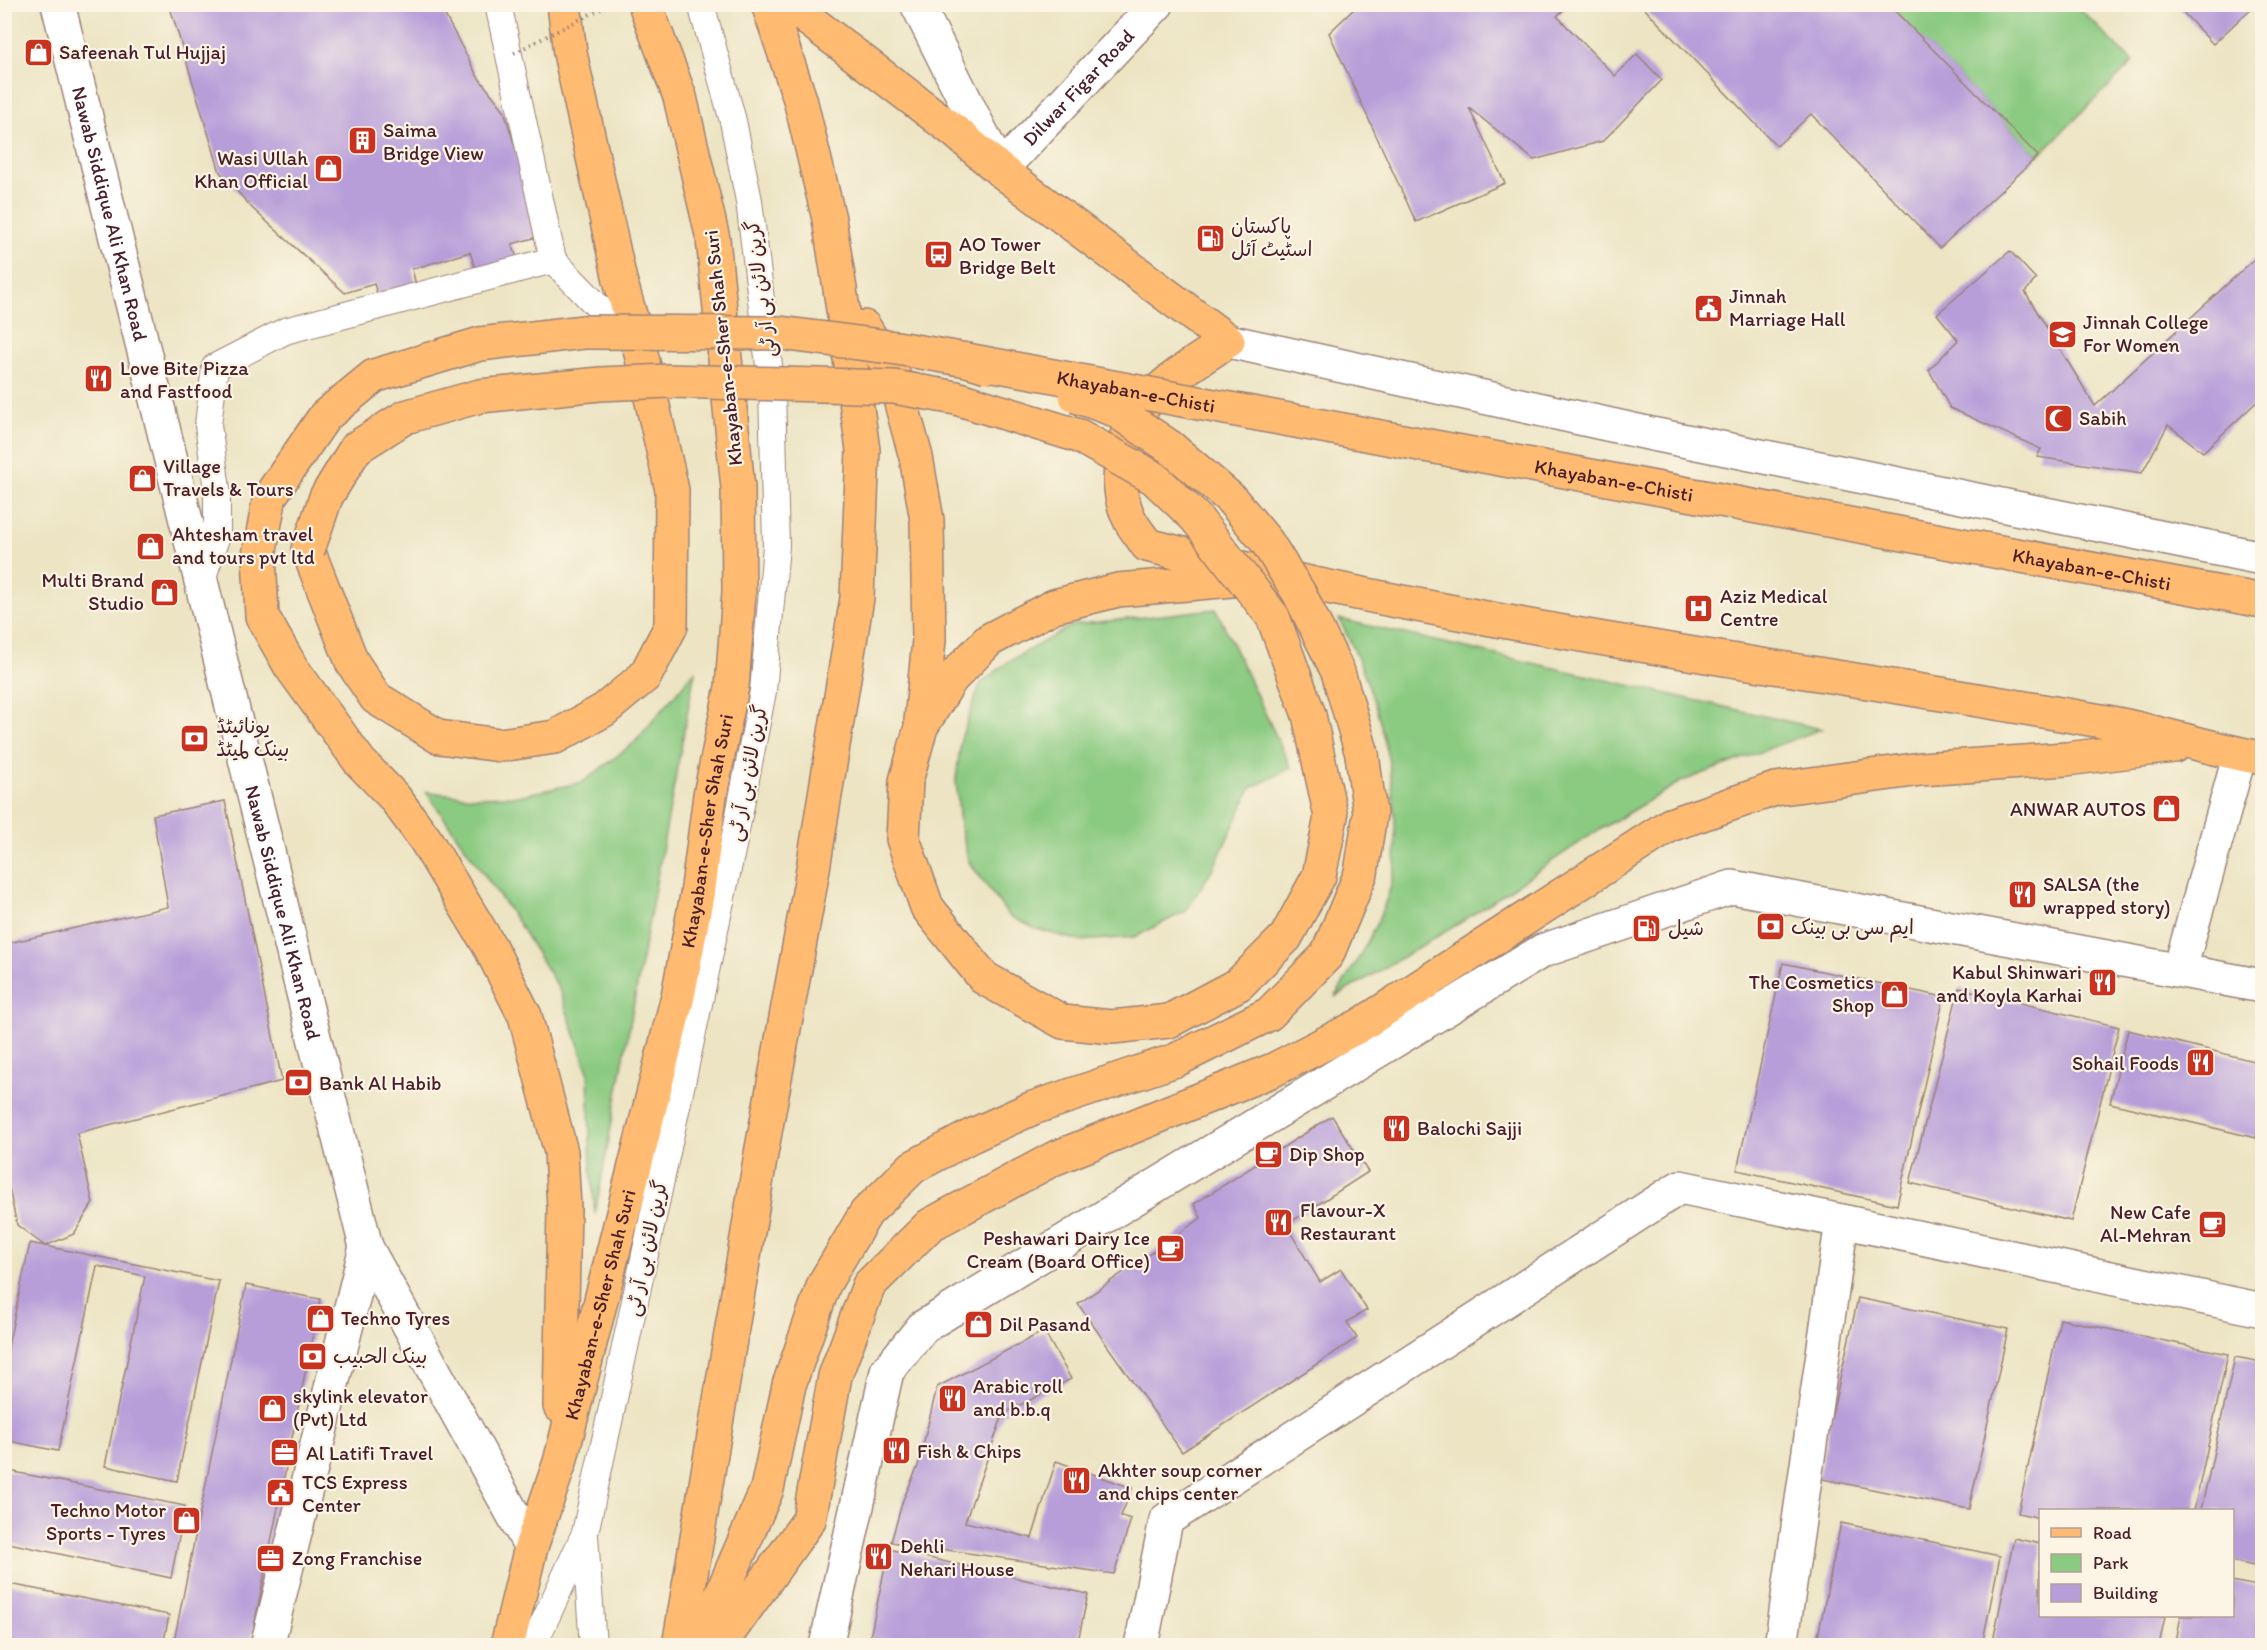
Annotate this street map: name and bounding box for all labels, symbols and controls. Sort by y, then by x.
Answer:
street label: Dilwar Figar Road [1017,24,1139,151]
shop icon: Safeenah Tul Hujjaj [22,36,54,68]
place label: Safeenah Tul Hujjaj [59,40,226,64]
street label: Nawab Siddique Ali Khan Road [67,84,153,344]
place label: Saima Bridge View [383,118,484,165]
building icon: Saima Bridge View [346,125,378,157]
place label: Wasi Ullah Khan Official [194,146,308,193]
shop icon: Wasi Ullah Khan Official [313,153,345,185]
place label: پاکستان اسٹیٹ آئل [1231,214,1312,261]
street label: گرین لائن بی آر ٹی [740,219,781,359]
fuel station icon: پاکستان اسٹیٹ آئل [1194,222,1226,254]
street label: Khayaban-e-Sher Shah Suri [699,229,747,467]
place label: AO Tower Bridge Belt [959,232,1056,279]
bus stop icon: AO Tower Bridge Belt [922,239,954,271]
place label: Jinnah Marriage Hall [1729,284,1846,331]
public building icon: Jinnah Marriage Hall [1692,292,1724,324]
place label: Jinnah College For Women [2083,310,2209,357]
school or university icon: Jinnah College For Women [2046,318,2078,350]
place label: Love Bite Pizza and Fastfood [120,356,249,403]
restaurant icon: Love Bite Pizza and Fastfood [83,363,115,395]
street label: Khayaban-e-Chisti [1055,365,1217,418]
mosque icon: Sabih [2042,402,2074,434]
place label: Sabih [2079,406,2126,430]
place label: Village Travels & Tours [163,454,294,501]
street label: Khayaban-e-Chisti [1533,454,1695,507]
shop icon: Village Travels & Tours [126,462,158,494]
place label: Ahtesham travel and tours pvt ltd [172,522,315,569]
shop icon: Ahtesham travel and tours pvt ltd [135,530,167,562]
street label: Khayaban-e-Chisti [2010,543,2173,596]
place label: Multi Brand Studio [42,568,144,615]
shop icon: Multi Brand Studio [149,576,181,608]
place label: Aziz Medical Centre [1720,584,1828,631]
hospital icon: Aziz Medical Centre [1683,592,1715,624]
street label: گرین لائن بی آر ٹی [722,703,773,843]
street label: Khayaban-e-Sher Shah Suri [675,712,738,950]
place label: یونائیٹڈ بینک لمیٹڈ [216,714,289,761]
bank icon: یونائیٹڈ بینک لمیٹڈ [179,722,211,754]
street label: Nawab Siddique Ali Khan Road [240,783,326,1042]
shop icon: ANWAR AUTOS [2151,793,2183,825]
place label: ANWAR AUTOS [2010,797,2146,821]
place label: SALSA (the wrapped story) [2043,872,2171,919]
restaurant icon: SALSA (the wrapped story) [2006,879,2038,911]
bank icon: ایم سی بی بینک [1754,911,1786,943]
fuel station icon: شیل [1631,912,1663,944]
place label: ایم سی بی بینک [1791,915,1914,943]
place label: شیل [1668,916,1704,940]
place label: Kabul Shinwari and Koyla Karhai [1936,960,2082,1007]
restaurant icon: Kabul Shinwari and Koyla Karhai [2087,967,2119,999]
place label: The Cosmetics Shop [1749,970,1874,1017]
shop icon: The Cosmetics Shop [1879,978,1911,1010]
restaurant icon: Sohail Foods [2184,1047,2216,1079]
place label: Sohail Foods [2072,1051,2179,1075]
bank icon: Bank Al Habib [282,1067,314,1099]
place label: Bank Al Habib [319,1071,441,1095]
restaurant icon: Balochi Sajji [1380,1112,1412,1144]
place label: Balochi Sajji [1417,1116,1522,1140]
cafe icon: Dip Shop [1252,1138,1284,1170]
place label: Dip Shop [1289,1142,1365,1166]
street label: گرین لائن بی آر ٹی [620,1178,673,1318]
street label: Khayaban-e-Sher Shah Suri [559,1187,641,1422]
place label: Flavour-X Restaurant [1300,1198,1396,1245]
place label: New Cafe Al-Mehran [2100,1200,2191,1247]
restaurant icon: Flavour-X Restaurant [1263,1206,1295,1238]
cafe icon: New Cafe Al-Mehran [2196,1208,2228,1240]
place label: Peshawari Dairy Ice Cream (Board Office) [967,1226,1150,1273]
cafe icon: Peshawari Dairy Ice Cream (Board Office) [1155,1233,1187,1265]
shop icon: Techno Tyres [304,1302,336,1334]
place label: Techno Tyres [341,1306,450,1330]
shop icon: Dil Pasand [962,1308,994,1340]
place label: Dil Pasand [999,1312,1090,1336]
bank icon: بينک الحبيب [296,1340,328,1372]
place label: بينک الحبيب [333,1344,427,1368]
place label: Arabic roll and b.b.q [973,1374,1063,1421]
restaurant icon: Arabic roll and b.b.q [936,1382,968,1414]
place label: skylink elevator (Pvt) Ltd [293,1384,428,1431]
shop icon: skylink elevator (Pvt) Ltd [256,1392,288,1424]
restaurant icon: Fish & Chips [880,1435,912,1467]
office icon: Al Latifi Travel [269,1437,301,1469]
place label: Fish & Chips [917,1439,1022,1463]
place label: Al Latifi Travel [306,1441,434,1465]
place label: Akhter soup corner and chips center [1098,1458,1262,1505]
restaurant icon: Akhter soup corner and chips center [1061,1465,1093,1497]
place label: TCS Express Center [302,1470,408,1517]
public building icon: TCS Express Center [265,1477,297,1509]
place label: Techno Motor Sports - Tyres [46,1498,166,1545]
shop icon: Techno Motor Sports - Tyres [171,1505,203,1537]
legend [2039,1509,2234,1617]
text: Road [2093,1522,2132,1544]
place label: Dehli Nehari House [900,1534,1014,1581]
restaurant icon: Dehli Nehari House [863,1541,895,1573]
office icon: Zong Franchise [255,1542,287,1574]
place label: Zong Franchise [292,1546,422,1570]
text: Park [2093,1552,2128,1574]
text: Building [2093,1582,2159,1604]

